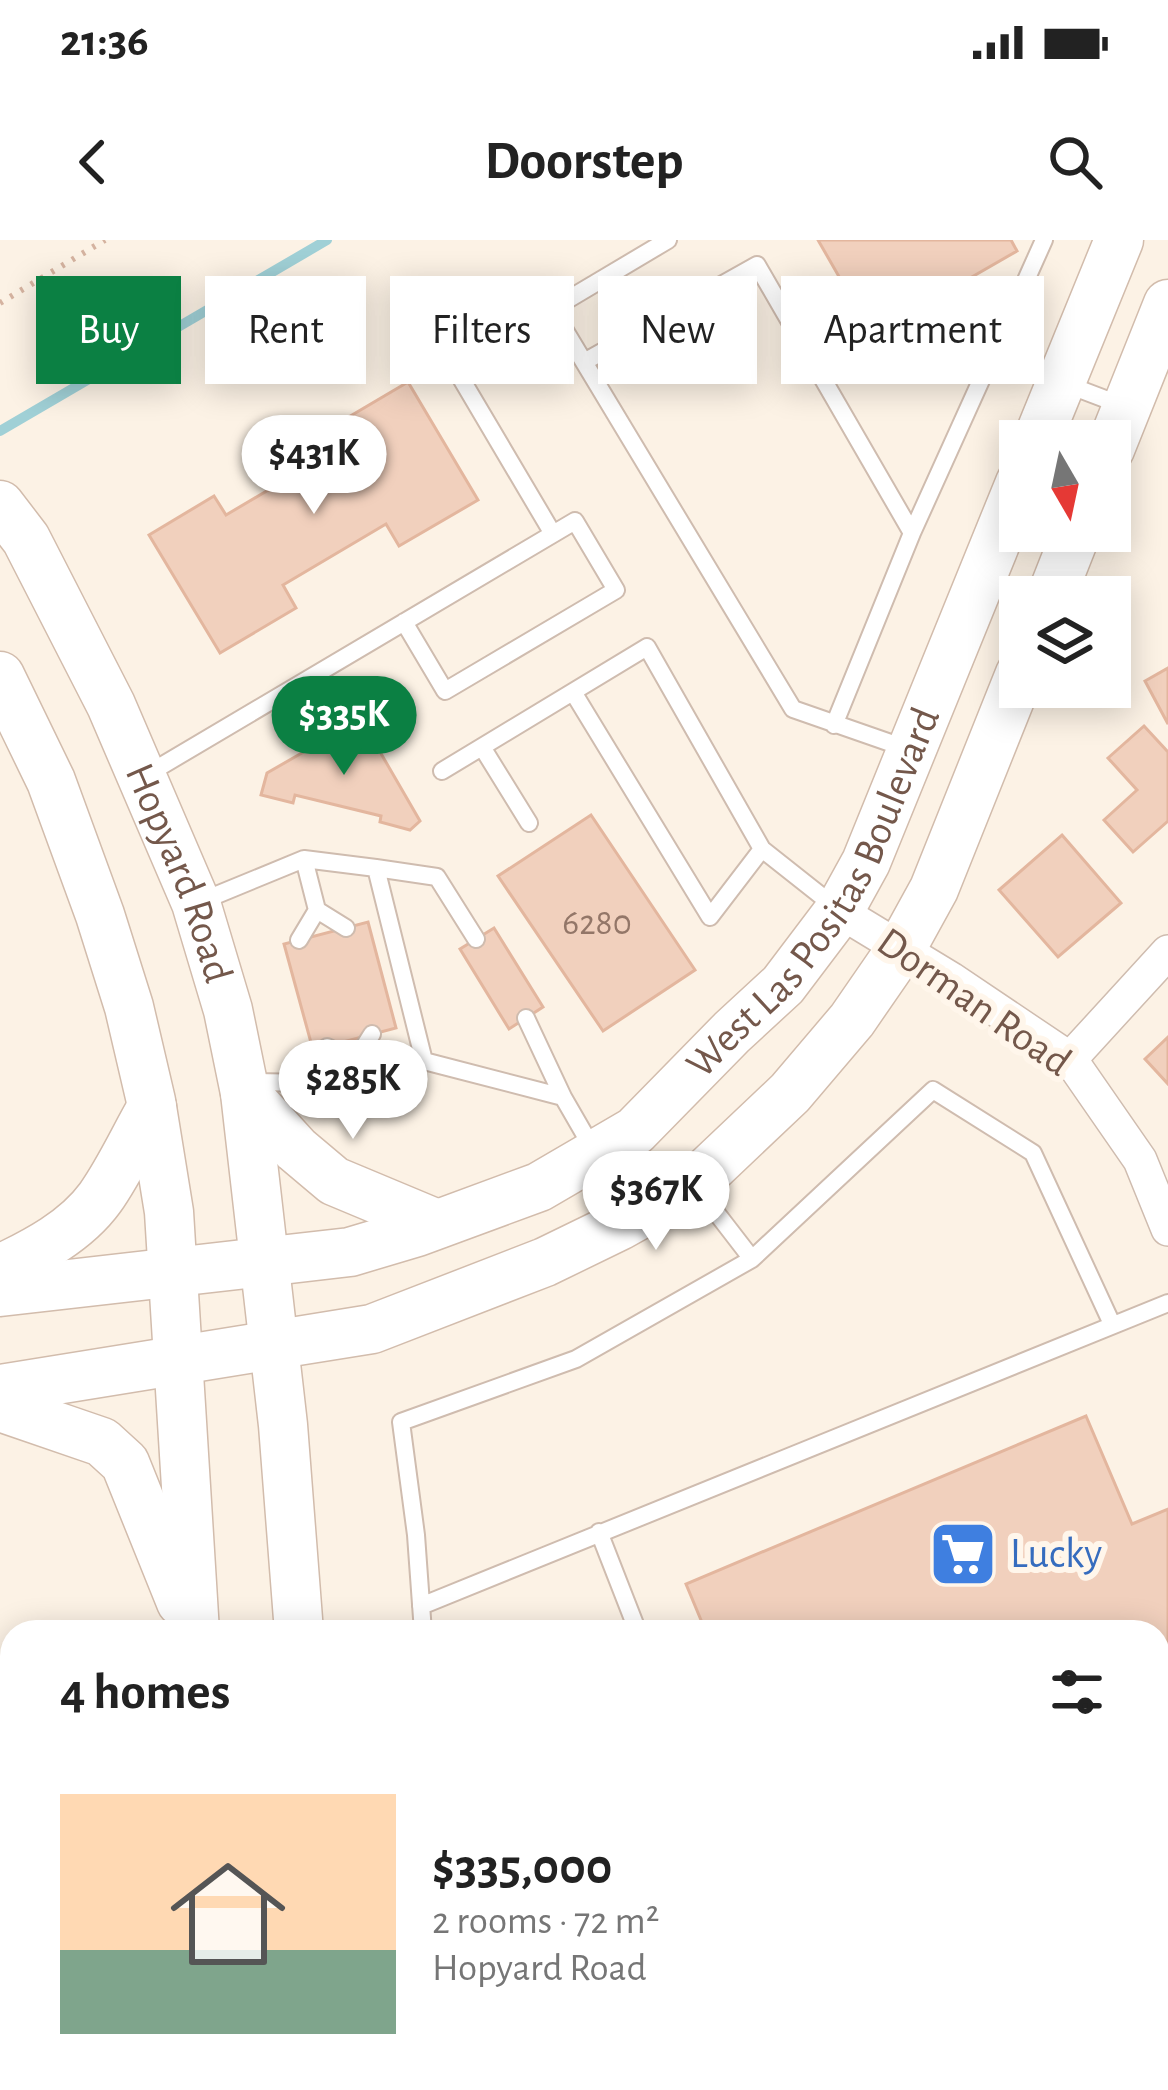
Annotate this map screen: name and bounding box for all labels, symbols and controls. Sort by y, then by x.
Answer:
text: 21:36 [60,19,149,64]
icon: back [60,129,126,195]
icon: search [1042,129,1108,195]
text: Doorstep [484,135,684,189]
chip: Buy [36,276,181,384]
chip: Rent [205,276,366,384]
chip: Filters [390,276,574,384]
chip: New [598,276,757,384]
chip: Apartment [781,276,1044,384]
pin: $431K [230,415,398,517]
north arrow [999,420,1131,552]
map controls [999,420,1131,708]
text: $431K [269,434,359,473]
button: layers [999,576,1131,708]
pin: $335K [260,676,428,778]
text: $335K [299,695,389,734]
street label: West Las Positas Boulevard [679,702,947,1086]
street label: Hopyard Road [118,757,240,987]
house number: 6280 [562,905,632,941]
street label: Dorman Road [870,920,1078,1084]
pin: $285K [269,1040,437,1142]
text: $285K [306,1059,400,1098]
pin: $367K [572,1151,740,1253]
text: $367K [610,1170,702,1209]
supermarket icon: Lucky [928,1519,998,1589]
place label: Lucky [1010,1533,1102,1575]
icon: filters [1044,1659,1110,1725]
text: 4 homes [60,1667,230,1718]
icon: home [156,1842,300,1986]
text: $335,000 [432,1842,612,1893]
text: 2 rooms · 72 m² [432,1902,659,1941]
text: Hopyard Road [432,1949,647,1988]

